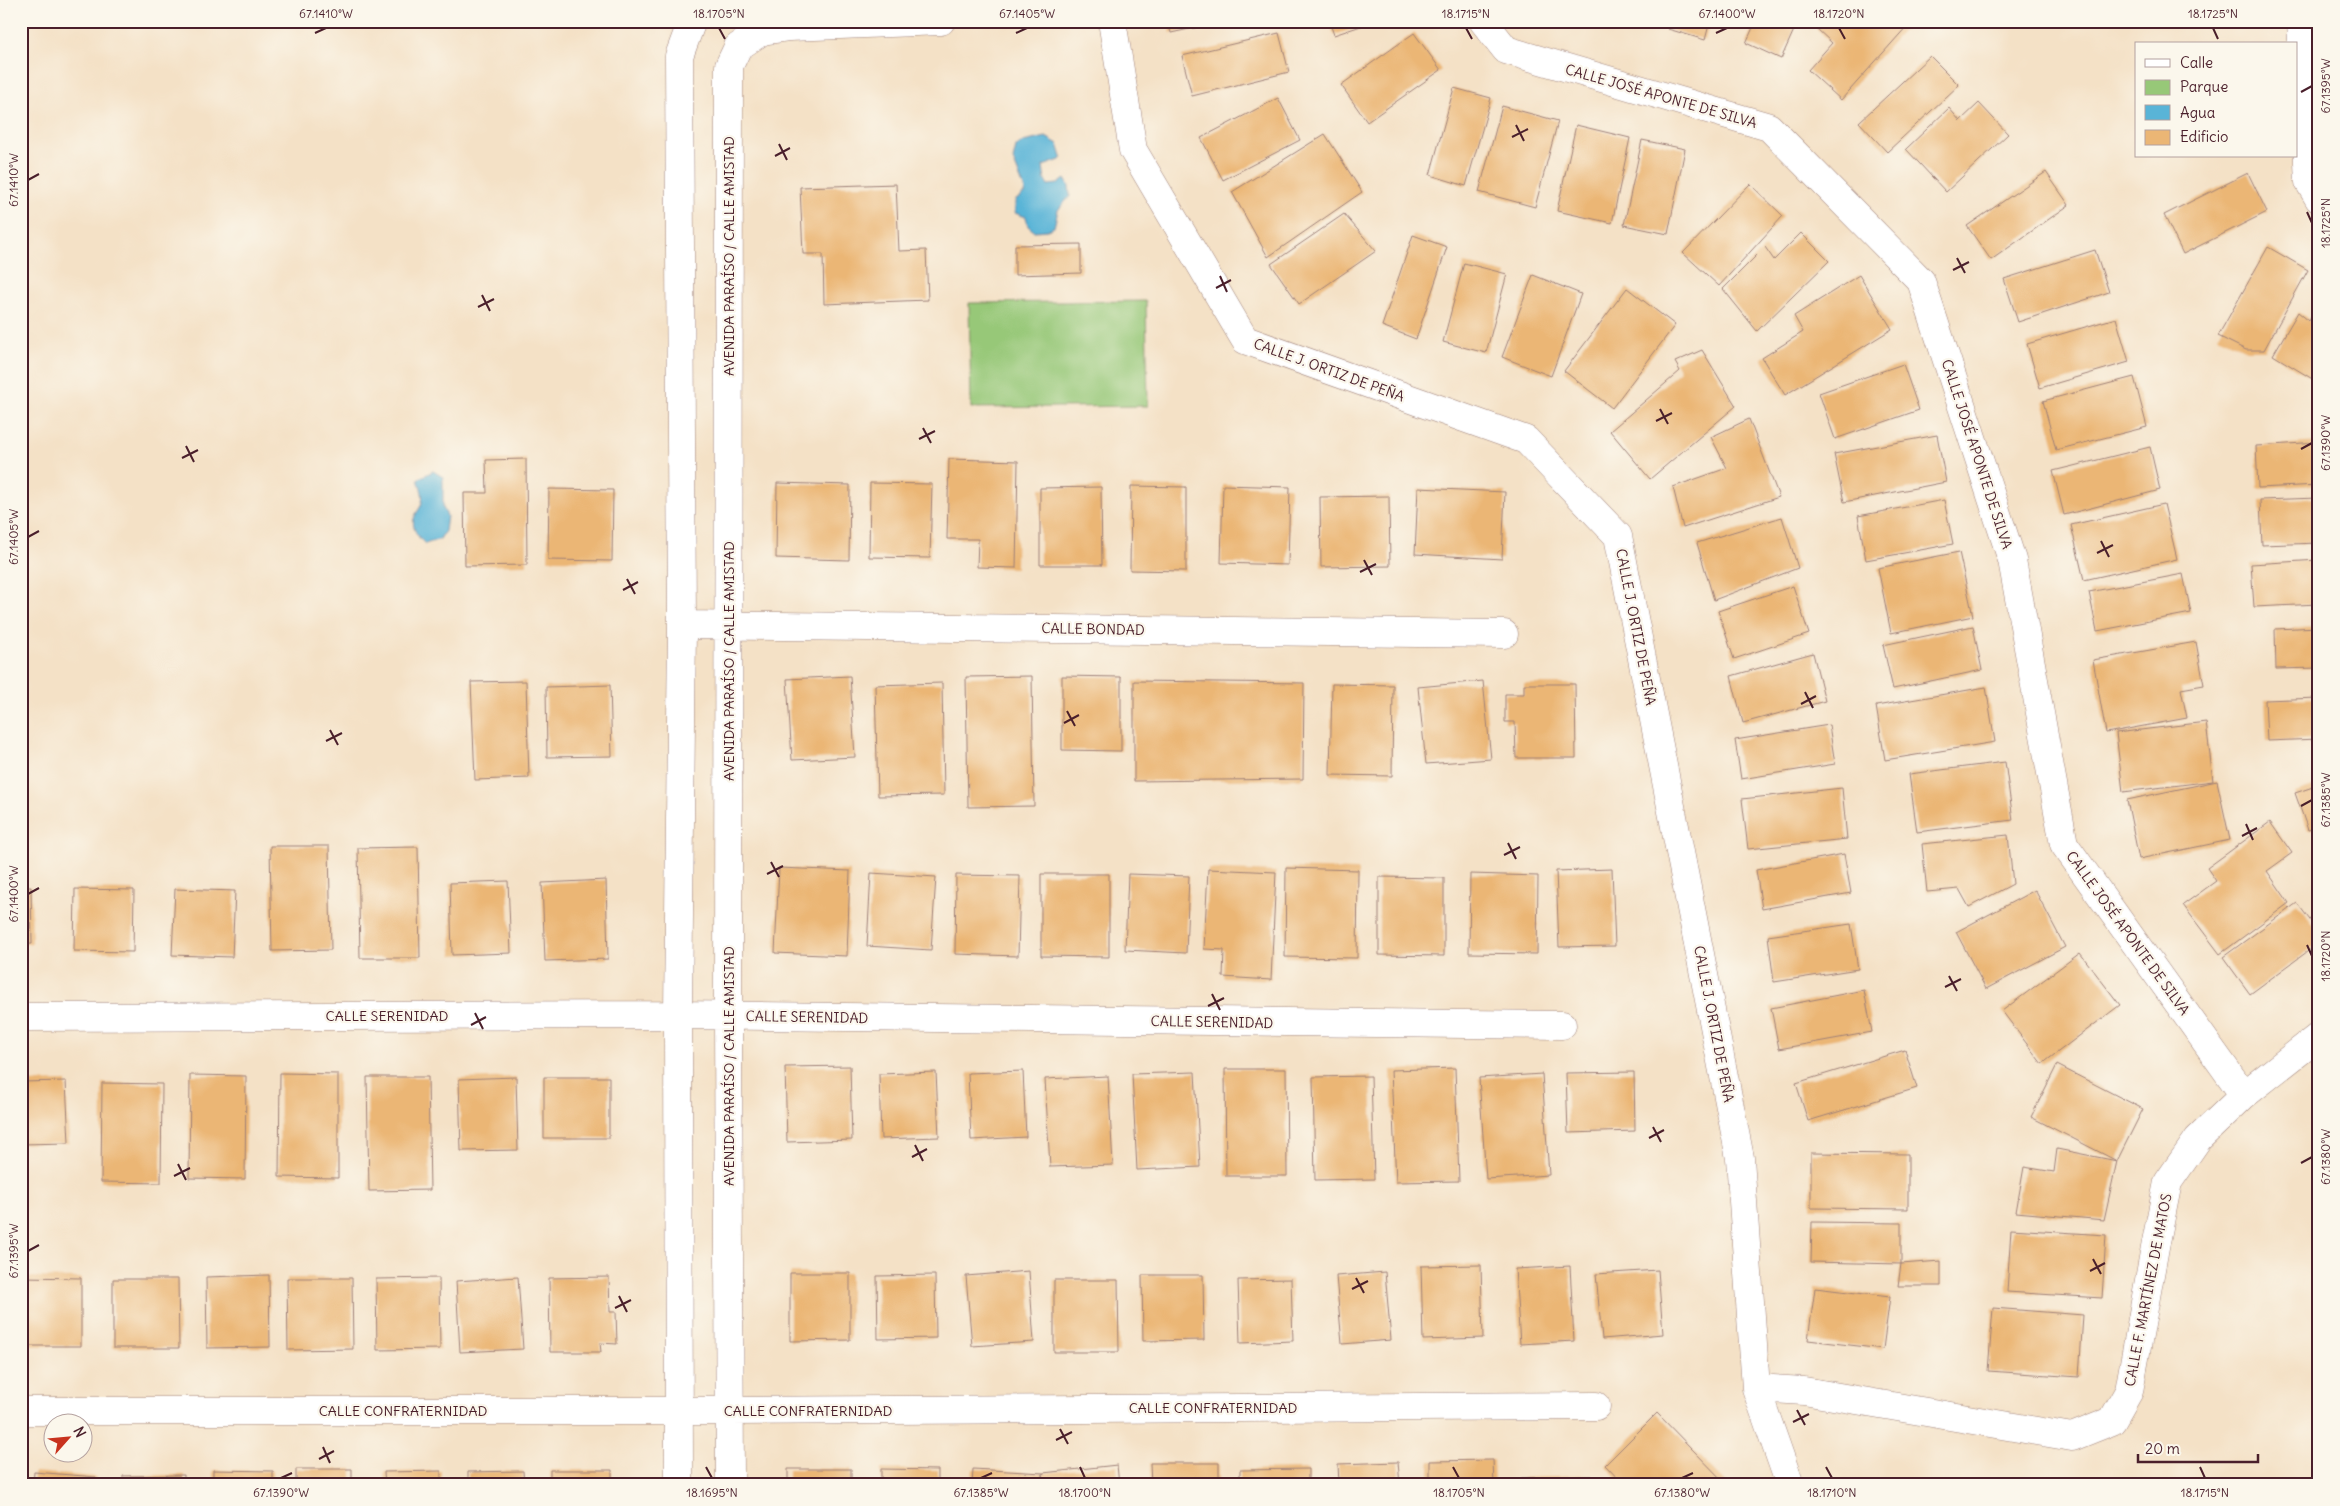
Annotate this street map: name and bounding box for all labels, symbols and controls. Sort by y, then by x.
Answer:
text: 67.1410°W [299,6,353,21]
text: 18.1705°N [693,6,745,21]
text: 67.1405°W [999,6,1055,21]
text: 18.1715°N [1442,6,1490,21]
text: 67.1400°W [1698,6,1756,21]
text: 18.1720°N [1813,6,1865,21]
text: 18.1725°N [2188,6,2238,21]
legend [2135,42,2298,158]
text: Calle [2180,53,2213,72]
text: 67.1395°W [2318,58,2333,114]
street label: CALLE JOSÉ APONTE DE SILVA [1563,60,1759,132]
text: Parque [2180,77,2228,96]
text: Agua [2180,103,2216,122]
text: Edificio [2180,127,2228,146]
street label: AVENIDA PARAÍSO / CALLE AMISTAD [720,136,738,376]
text: 67.1410°W [6,153,21,207]
text: 18.1725°N [2318,198,2333,248]
street label: CALLE J. ORTIZ DE PEÑA [1251,334,1407,406]
street label: CALLE JOSÉ APONTE DE SILVA [1938,357,2016,551]
text: 67.1390°W [2318,415,2333,471]
text: 67.1405°W [6,509,21,565]
street label: AVENIDA PARAÍSO / CALLE AMISTAD [720,541,738,781]
street label: CALLE J. ORTIZ DE PEÑA [1612,547,1660,707]
street label: CALLE BONDAD [1041,619,1145,639]
text: 67.1385°W [2318,772,2333,828]
street label: CALLE JOSÉ APONTE DE SILVA [2062,847,2194,1019]
text: 67.1400°W [6,865,21,923]
text: 18.1720°N [2318,930,2333,982]
street label: CALLE J. ORTIZ DE PEÑA [1690,944,1738,1104]
street label: AVENIDA PARAÍSO / CALLE AMISTAD [720,946,738,1186]
street label: CALLE SERENIDAD [326,1007,448,1025]
street label: CALLE SERENIDAD [745,1007,869,1027]
street label: CALLE SERENIDAD [1150,1012,1274,1032]
text: 67.1380°W [2318,1129,2333,1185]
street label: CALLE F. MARTÍNEZ DE MATOS [2120,1192,2176,1388]
text: 67.1395°W [6,1223,21,1279]
street label: CALLE CONFRATERNIDAD [1129,1399,1297,1417]
street label: CALLE CONFRATERNIDAD [319,1402,487,1420]
street label: CALLE CONFRATERNIDAD [724,1402,892,1420]
north arrow [42,1414,92,1464]
text: N [69,1424,90,1440]
scale bar [2138,1431,2258,1463]
text: 20 m [2145,1439,2180,1458]
text: 67.1390°W [253,1485,309,1500]
text: 18.1695°N [686,1485,738,1500]
text: 67.1385°W [953,1485,1009,1500]
text: 18.1700°N [1059,1485,1111,1500]
text: 18.1705°N [1433,1485,1485,1500]
text: 67.1380°W [1654,1485,1710,1500]
text: 18.1710°N [1807,1485,1857,1500]
text: 18.1715°N [2181,1485,2229,1500]

